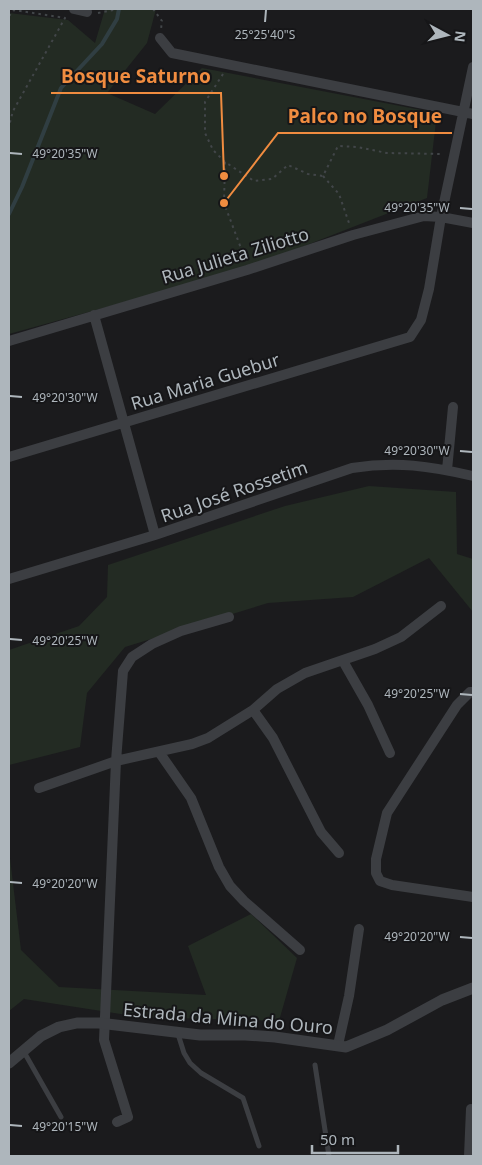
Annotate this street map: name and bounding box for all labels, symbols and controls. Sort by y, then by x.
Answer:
north arrow [422,10,472,60]
text: 25°25'40"S [235,26,296,43]
text: N [450,30,471,43]
callout: Bosque Saturno [51,59,221,93]
text: Bosque Saturno [61,63,211,89]
callout: Palco no Bosque [278,99,452,133]
text: Palco no Bosque [288,103,442,129]
text: 49°20'35"W [32,145,98,162]
text: 49°20'35"W [384,199,450,216]
street label: Rua Julieta Ziliotto [158,221,312,289]
street label: Rua Maria Guebur [128,347,283,415]
text: 49°20'30"W [32,389,98,406]
text: 49°20'30"W [384,442,450,459]
street label: Rua José Rossetim [157,455,311,527]
text: 49°20'25"W [32,632,98,649]
text: 49°20'25"W [384,685,450,702]
text: 49°20'20"W [32,875,98,892]
text: 49°20'20"W [384,928,450,945]
street label: Estrada da Mina do Ouro [122,997,334,1039]
text: 49°20'15"W [32,1118,98,1135]
scale bar [312,1122,398,1154]
text: 50 m [320,1129,355,1149]

